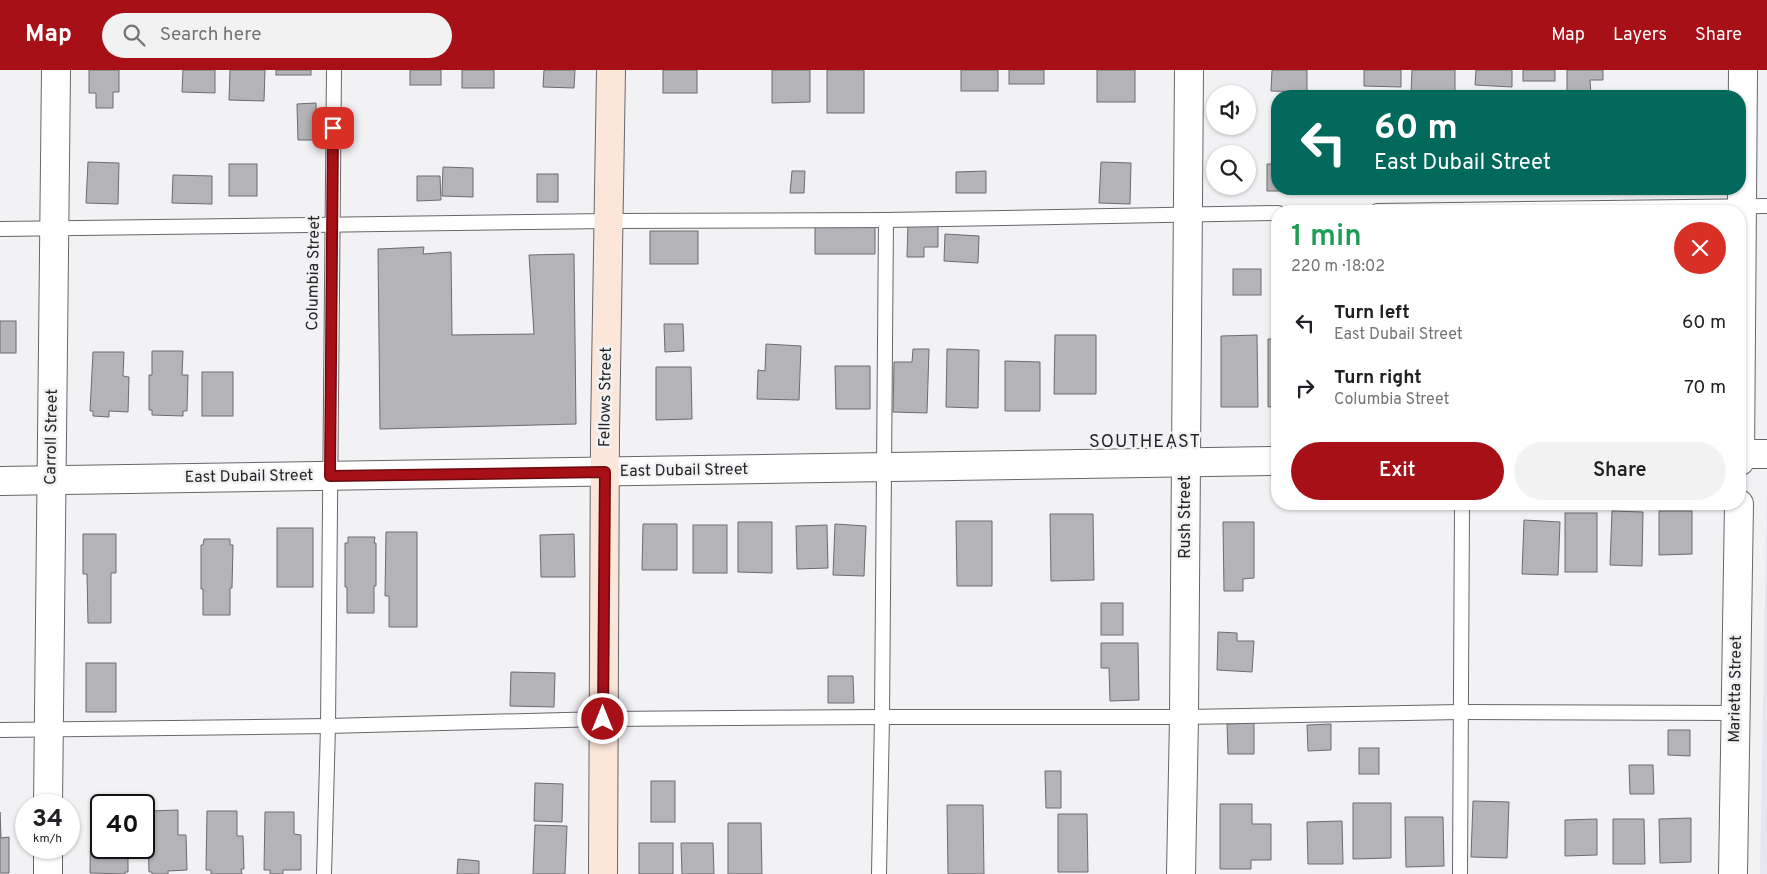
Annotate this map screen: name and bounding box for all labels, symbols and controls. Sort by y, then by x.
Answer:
search box [102,13,452,58]
text: Map [25,20,72,50]
icon: search [120,21,148,49]
text: Search here [160,23,261,47]
text: Map [1551,24,1585,47]
text: Layers [1613,24,1667,47]
text: Share [1695,24,1742,47]
map controls [1206,85,1256,195]
button: sound [1206,85,1256,135]
pin [312,107,354,149]
text: 60 m [1374,107,1458,151]
icon: left [1291,110,1356,175]
icon: arrive [319,114,347,142]
button: search [1206,145,1256,195]
text: East Dubail Street [1374,150,1551,177]
street label: Columbia Street [303,215,325,331]
text: 1 min [1291,219,1362,256]
button: close [1674,222,1726,274]
text: 220 m · 18:02 [1291,257,1385,277]
text: Turn left [1334,301,1410,325]
icon: left [1291,309,1319,337]
text: 60 m [1682,311,1726,335]
text: East Dubail Street [1334,325,1463,345]
street label: Fellows Street [595,347,617,447]
text: Turn right [1334,366,1422,390]
icon: right [1291,374,1319,402]
text: 70 m [1684,376,1726,400]
street label: Carroll Street [41,389,63,485]
text: Columbia Street [1334,390,1450,410]
district label: SOUTHEAST [1089,431,1201,454]
button: Exit [1291,442,1504,500]
button: Share [1514,442,1726,500]
street label: East Dubail Street [619,460,749,482]
street label: East Dubail Street [184,466,314,488]
street label: Rush Street [1176,475,1196,559]
street label: Marietta Street [1725,635,1747,743]
position arrow [576,692,628,744]
speed limit sign: 40 [90,794,155,859]
text: 34 [32,804,63,836]
text: km/h [33,831,62,847]

